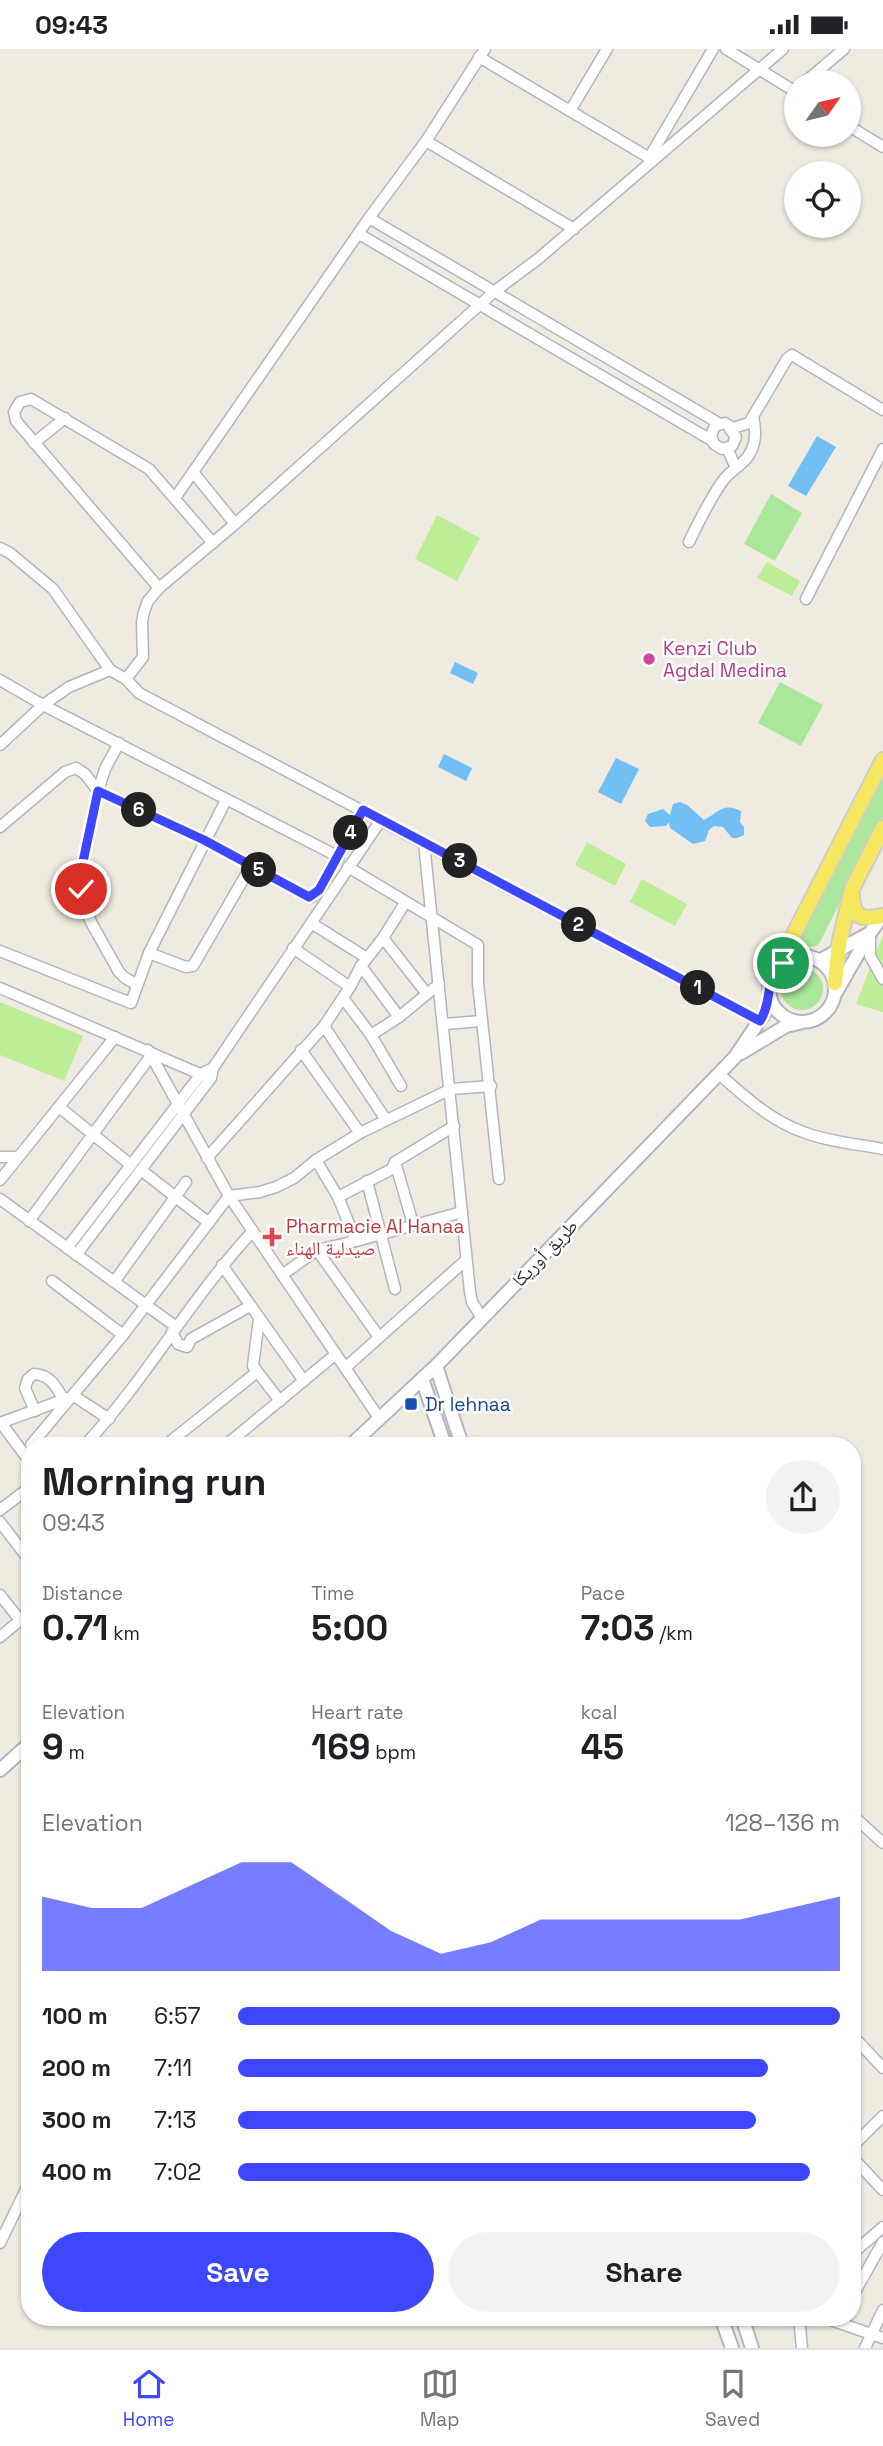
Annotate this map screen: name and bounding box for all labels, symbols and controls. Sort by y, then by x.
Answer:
text: 09:43 [35,8,108,42]
north arrow [784,70,861,147]
map controls [784,70,861,238]
button: locate [784,161,861,238]
place label: Kenzi Club Agdal Medina [663,636,787,683]
marker: Kenzi Club Agdal Medina [641,651,657,667]
pin: 6 [122,793,156,827]
text: 6 [133,797,144,822]
pin: 4 [334,815,368,851]
text: 4 [344,820,357,845]
pin: 3 [442,843,477,879]
text: 3 [454,848,465,873]
pin: 5 [242,853,276,887]
text: 5 [253,857,264,882]
pin [51,859,111,919]
icon: check [62,870,100,908]
pin: 2 [562,907,596,943]
text: 2 [573,912,584,937]
pin [753,933,813,993]
icon: arrive [764,944,802,982]
pin: 1 [680,971,716,1005]
text: 1 [693,975,702,1000]
place label: Pharmacie Al Hanaa صيدلية الهناء [286,1214,465,1261]
street label: طريق أوريكا [507,1214,583,1292]
marker: Pharmacie Al Hanaa صيدلية الهناء [264,1229,280,1245]
place label: Dr lehnaa [425,1392,511,1417]
marker: Dr lehnaa [403,1396,419,1412]
text: Morning run [42,1458,267,1506]
button: share [766,1460,840,1534]
text: 09:43 [42,1508,105,1538]
text: Distance [42,1581,123,1606]
text: Time [311,1581,355,1606]
text: Pace [581,1581,625,1606]
text: 0.71 [42,1606,108,1650]
text: 5:00 [311,1606,388,1650]
text: 7:03 [581,1606,654,1650]
text: km [108,1621,140,1646]
text: /km [654,1621,693,1646]
text: Elevation [42,1700,125,1725]
text: Heart rate [311,1700,404,1725]
text: kcal [581,1700,617,1725]
text: 9 [42,1725,64,1769]
text: 169 [311,1725,370,1769]
text: 45 [581,1725,624,1769]
text: m [64,1740,85,1765]
text: bpm [370,1740,416,1765]
text: Elevation [42,1808,143,1838]
text: 128–136 m [725,1808,840,1838]
text: 100 m [42,2001,108,2031]
text: 6:57 [154,2001,200,2031]
text: 200 m [42,2053,111,2083]
text: 7:11 [154,2053,192,2083]
text: 300 m [42,2105,111,2135]
text: 7:13 [154,2105,196,2135]
text: 400 m [42,2157,112,2187]
text: 7:02 [154,2157,201,2187]
button: Save [42,2232,434,2312]
button: Share [448,2232,840,2312]
tab: Home [123,2365,174,2432]
tab: Map [420,2365,459,2432]
tab: Saved [705,2365,760,2432]

